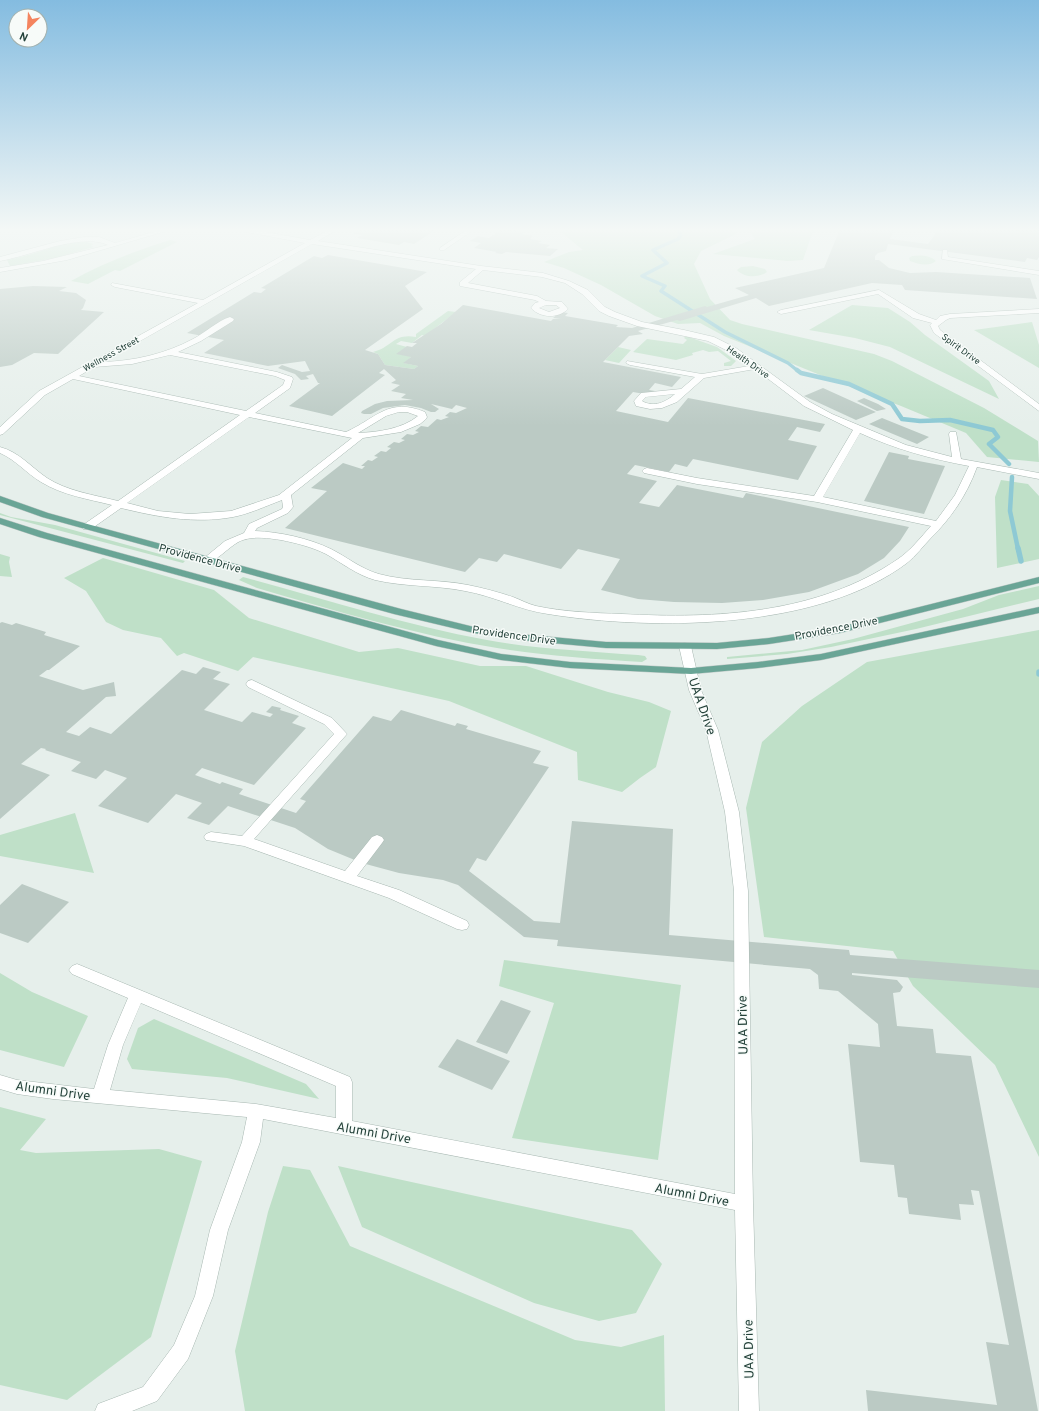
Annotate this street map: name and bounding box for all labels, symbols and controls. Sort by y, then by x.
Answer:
north arrow [8,8,48,48]
text: N [18,28,31,44]
street label: Spirit Drive [939,332,982,367]
street label: Wellness Street [81,335,141,374]
street label: Health Drive [724,344,771,381]
street label: Providence Drive [157,541,242,577]
street label: Providence Drive [794,614,879,644]
street label: Providence Drive [471,623,557,649]
street label: UAA Drive [684,676,718,737]
street label: UAA Drive [735,995,753,1055]
street label: Alumni Drive [14,1079,91,1105]
street label: Alumni Drive [335,1120,412,1148]
street label: Alumni Drive [653,1181,730,1211]
street label: UAA Drive [741,1319,759,1379]

